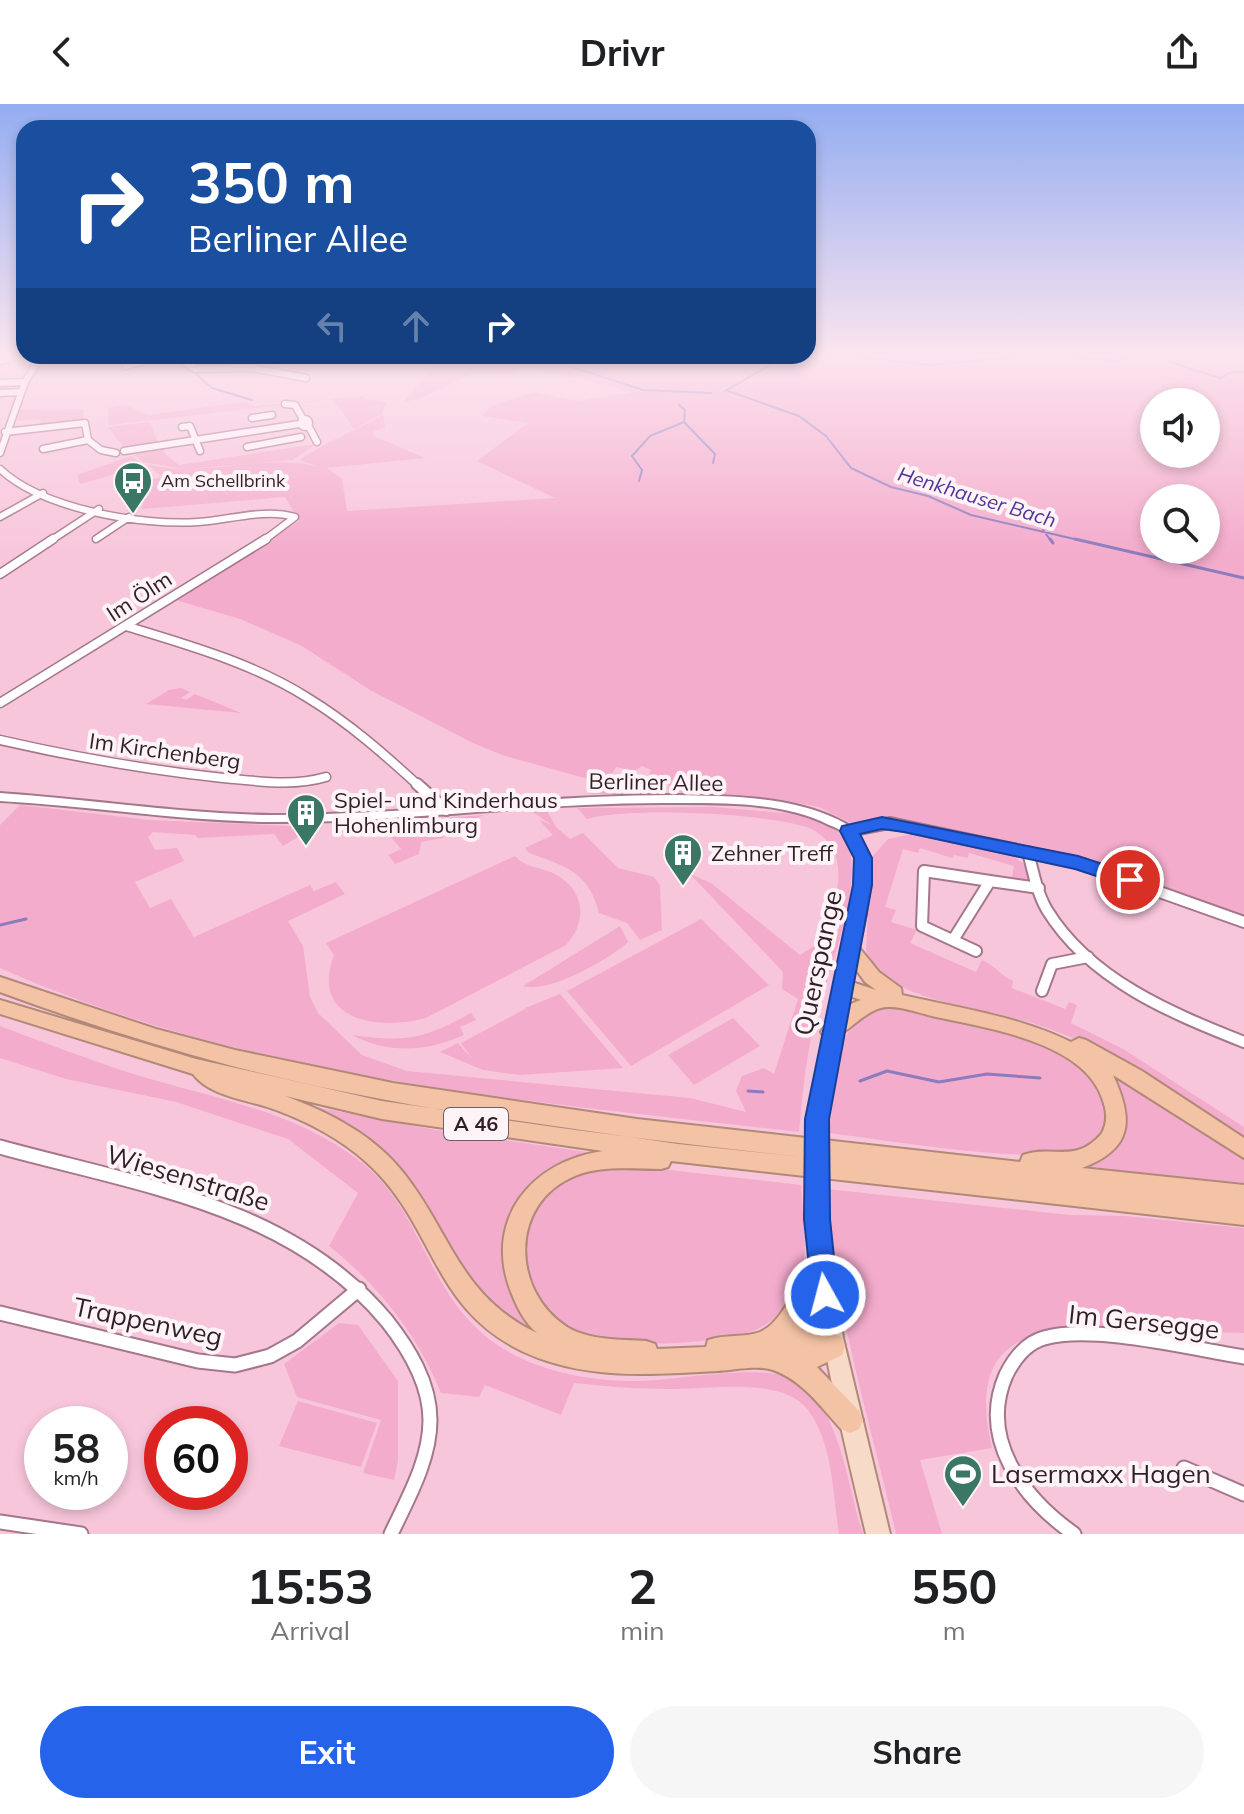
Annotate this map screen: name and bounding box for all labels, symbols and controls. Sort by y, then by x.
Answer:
icon: back [40,30,84,74]
text: Drivr [580,30,664,75]
icon: share [1160,30,1204,74]
text: 350 m [188,147,355,217]
icon: right [56,152,160,256]
text: Berliner Allee [188,216,408,261]
icon: left [310,304,354,348]
icon: ahead [394,304,438,348]
icon: right [478,304,522,348]
map controls [1140,388,1220,564]
button: sound [1140,388,1220,468]
bus stop icon: Am Schellbrink [112,460,154,515]
water label: Henkhauser Bach [895,461,1059,532]
place label: Am Schellbrink [161,469,286,492]
button: search [1140,484,1220,564]
street label: Im Ölm [101,565,177,627]
street label: Im Kirchenberg [87,727,243,775]
street label: Berliner Allee [588,767,724,797]
place label: Spiel- und Kinderhaus Hohenlimburg [334,786,558,839]
building icon: Spiel- und Kinderhaus Hohenlimburg [285,792,327,847]
building icon: Zehner Treff [662,832,704,887]
place label: Zehner Treff [711,839,834,867]
pin [1096,846,1164,914]
icon: arrive [1108,858,1152,902]
street label: Querspange [786,887,849,1039]
road number: A 46 [444,1108,508,1140]
street label: Wiesenstraße [103,1137,274,1218]
position arrow [783,1253,867,1337]
street label: Trappenweg [71,1290,226,1353]
street label: Im Gersegge [1067,1297,1221,1346]
speed limit sign: 60 [144,1406,248,1510]
text: 58 [52,1423,100,1473]
sports icon: Lasermaxx Hagen [942,1453,984,1508]
place label: Lasermaxx Hagen [991,1457,1211,1490]
text: km/h [53,1465,99,1490]
text: 15:53 [247,1556,374,1616]
text: 2 [628,1556,657,1616]
text: 550 [911,1556,997,1616]
text: Arrival [270,1614,350,1647]
text: min [620,1614,664,1647]
text: m [943,1614,966,1647]
button: Exit [40,1706,614,1798]
button: Share [630,1706,1204,1798]

